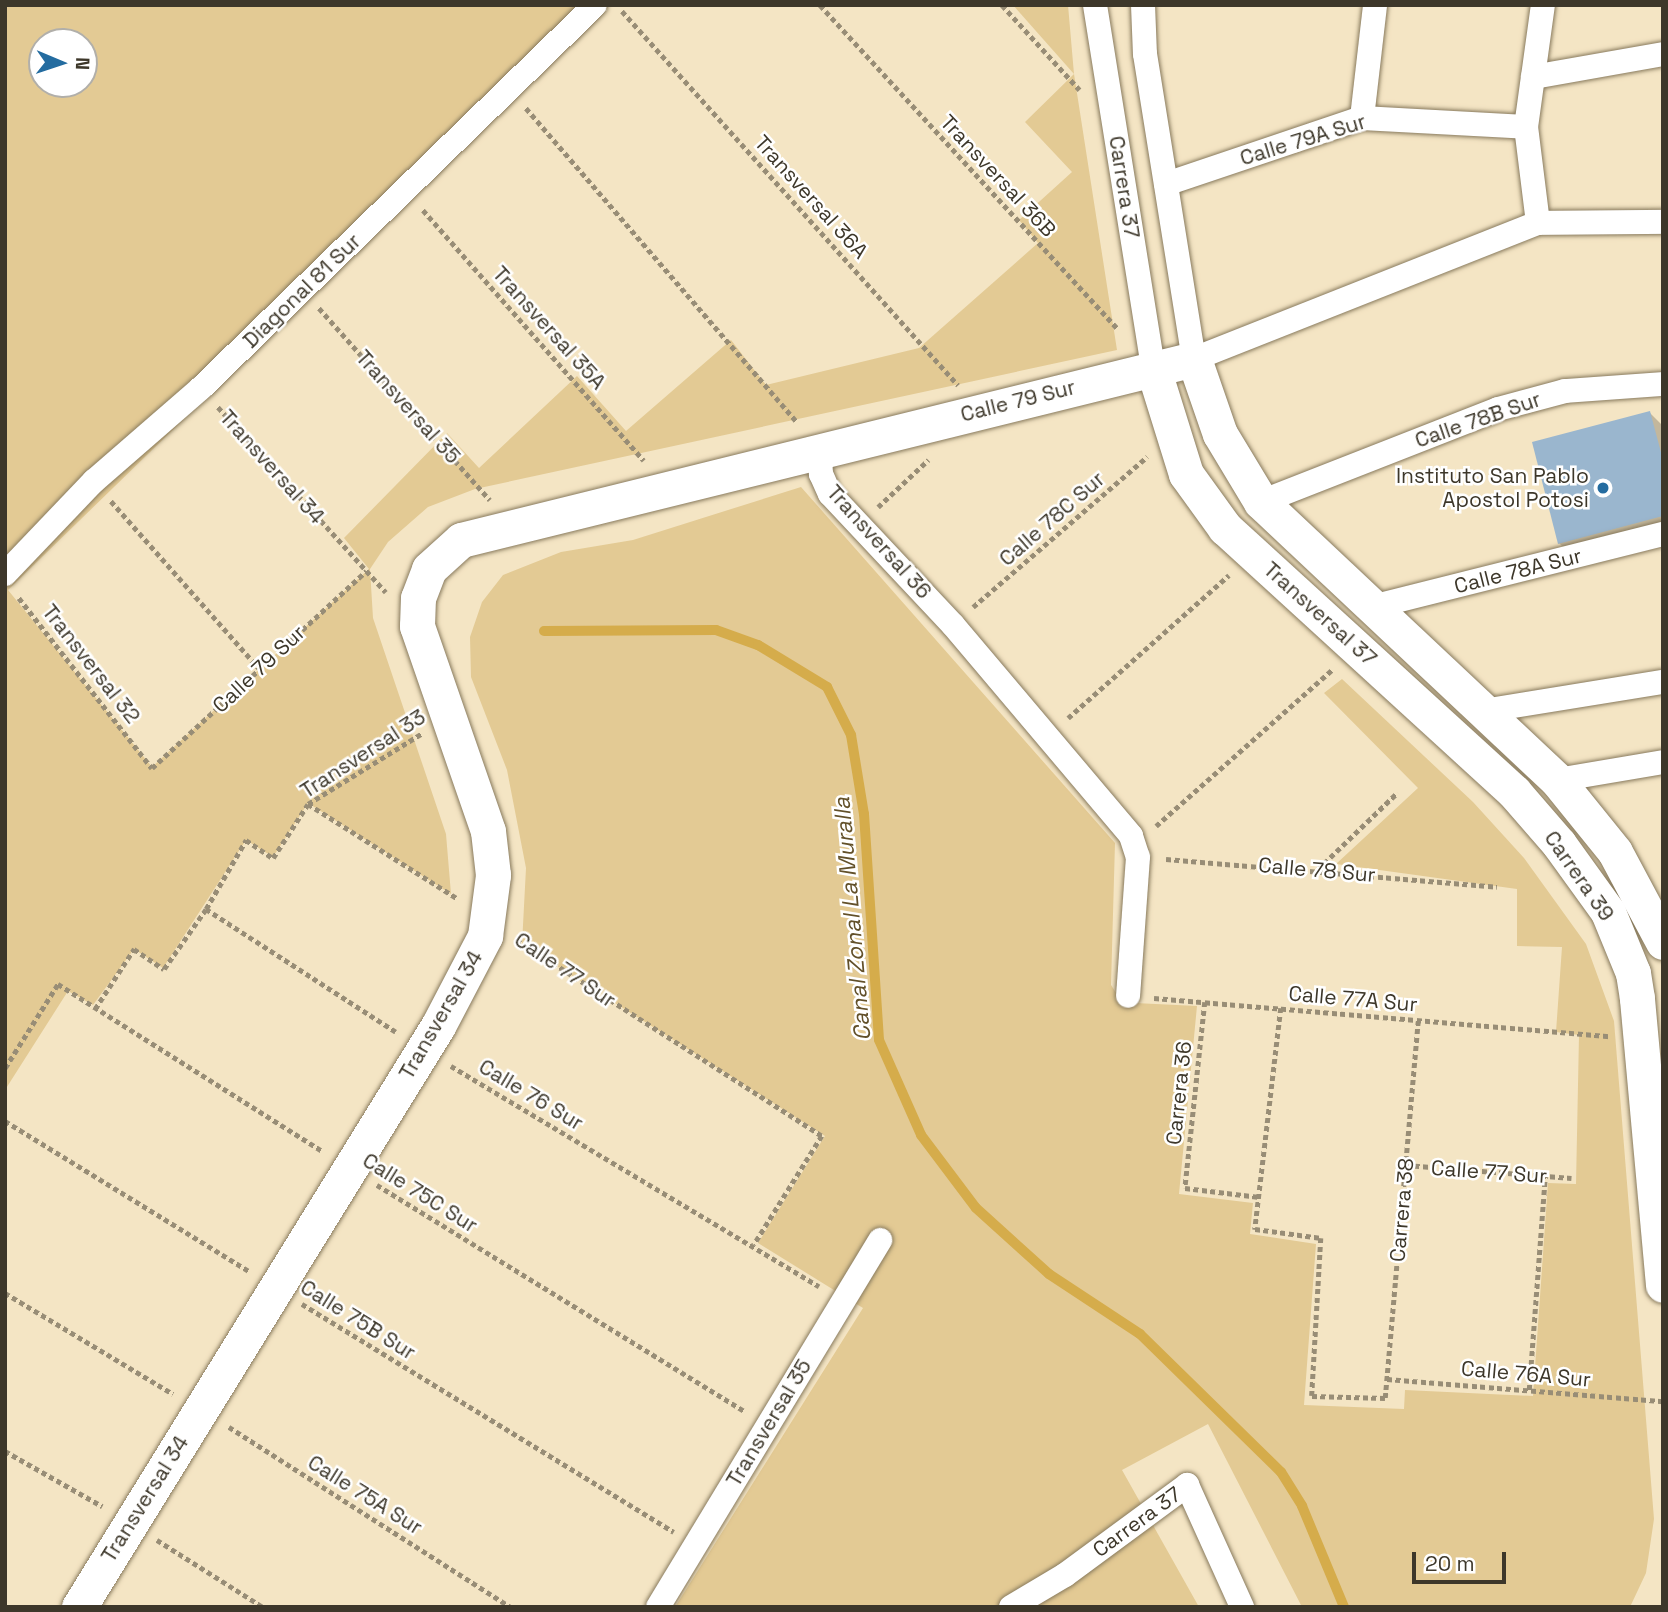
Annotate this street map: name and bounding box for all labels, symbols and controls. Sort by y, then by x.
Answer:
north arrow [28,28,98,98]
text: N [70,57,95,70]
street label: Calle 79A Sur [1237,109,1369,171]
street label: Transversal 36B [935,110,1061,242]
street label: Transversal 36A [749,130,873,264]
street label: Carrera 37 [1103,134,1145,240]
street label: Diagonal 81 Sur [238,229,366,353]
street label: Transversal 35A [487,261,611,395]
street label: Transversal 35 [351,345,465,469]
street label: Calle 79 Sur [958,375,1078,427]
street label: Calle 78B Sur [1412,387,1544,453]
street label: Transversal 34 [214,405,330,529]
place label: Instituto San Pablo Apostol Potosi [1396,463,1589,513]
street label: Calle 78C Sur [994,466,1110,572]
street label: Transversal 36 [821,480,937,604]
marker: Instituto San Pablo Apostol Potosi [1595,480,1611,496]
street label: Calle 78A Sur [1451,543,1585,599]
street label: Transversal 37 [1258,557,1382,671]
street label: Transversal 32 [37,600,145,728]
street label: Calle 79 Sur [207,620,311,718]
street label: Transversal 33 [296,704,430,804]
water label: Canal Zonal La Muralla [828,796,876,1042]
street label: Carrera 39 [1539,826,1619,926]
street label: Calle 78 Sur [1257,852,1377,888]
street label: Calle 77 Sur [510,927,620,1013]
street label: Transversal 34 [394,946,488,1084]
street label: Calle 77A Sur [1287,981,1419,1017]
street label: Carrera 36 [1161,1040,1197,1146]
street label: Calle 76 Sur [474,1054,588,1136]
street label: Calle 75C Sur [358,1148,482,1238]
street label: Calle 77 Sur [1430,1155,1548,1189]
street label: Carrera 38 [1385,1157,1419,1263]
street label: Calle 75B Sur [296,1275,420,1365]
street label: Transversal 35 [721,1355,817,1491]
street label: Calle 76A Sur [1460,1356,1592,1392]
street label: Transversal 34 [96,1431,194,1567]
street label: Calle 75A Sur [303,1450,427,1540]
street label: Carrera 37 [1088,1482,1186,1562]
scale bar [1416,1538,1510,1582]
text: 20 m [1425,1550,1475,1577]

